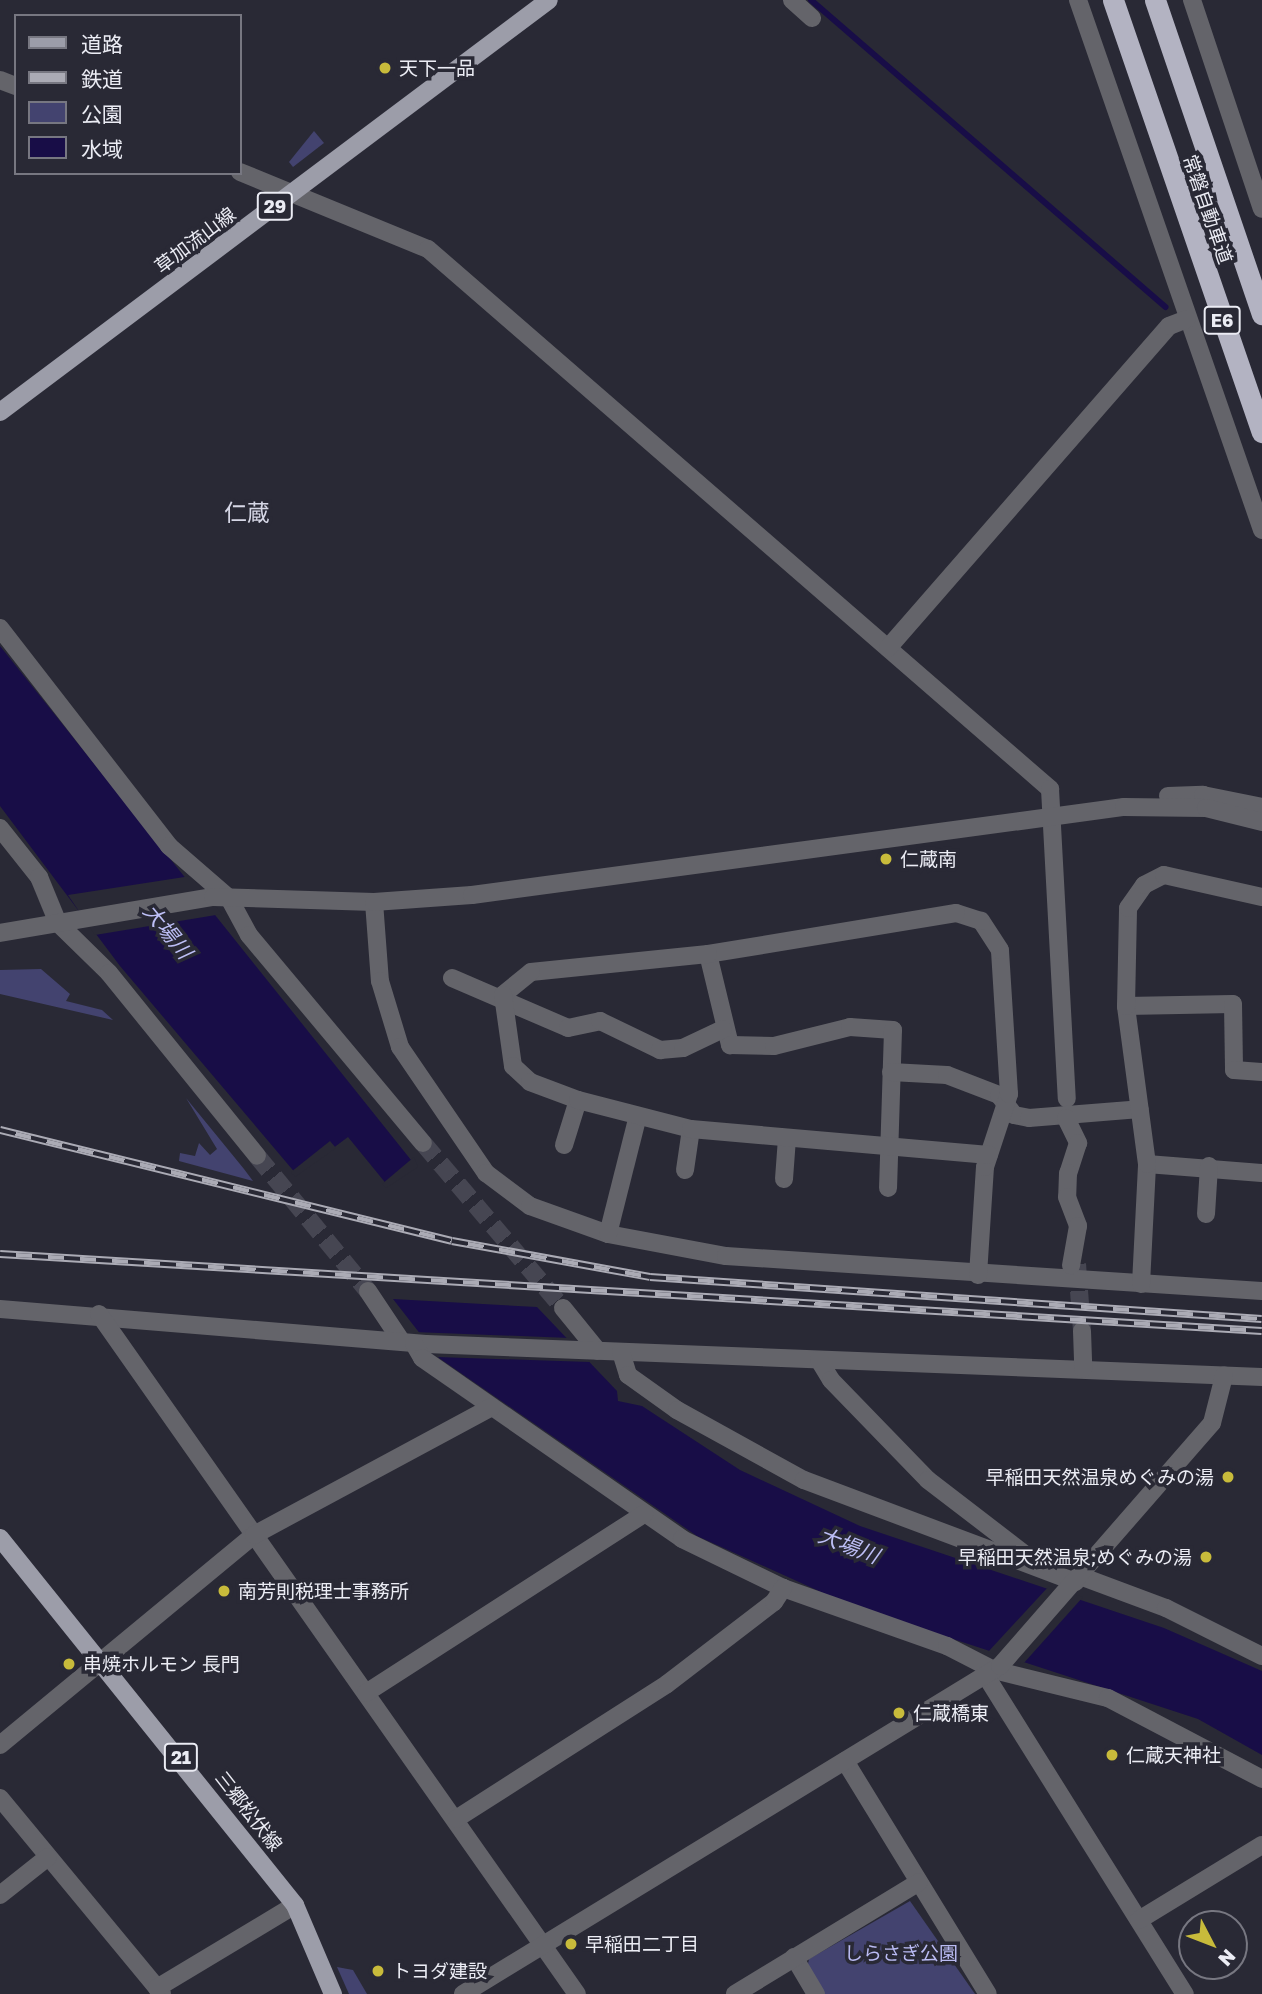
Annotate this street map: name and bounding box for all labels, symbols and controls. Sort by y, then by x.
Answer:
legend [14,14,242,175]
text: 道路 [81,31,123,57]
place label: 天下一品 [399,57,475,79]
marker: 天下一品 [377,60,393,76]
text: 鉄道 [81,66,123,92]
text: 公園 [81,101,123,127]
text: 水域 [81,136,123,162]
street label: 常磐自動車道 [1179,151,1237,267]
road number: 29 [256,191,294,220]
street label: 草加流山線 [150,202,240,278]
road number: E6 [1203,306,1241,334]
district label: 仁蔵 [224,498,270,526]
place label: 仁蔵南 [900,848,957,870]
marker: 仁蔵南 [878,851,894,867]
water label: 大場川 [138,899,198,963]
place label: 早稲田天然温泉めぐみの湯 [986,1466,1214,1488]
marker: 早稲田天然温泉めぐみの湯 [1220,1469,1236,1485]
water label: 大場川 [815,1522,883,1568]
place label: 早稲田天然温泉;めぐみの湯 [958,1546,1192,1568]
marker: 早稲田天然温泉;めぐみの湯 [1198,1549,1214,1565]
place label: 南芳則税理士事務所 [238,1580,409,1602]
marker: 南芳則税理士事務所 [216,1583,232,1599]
place label: 串焼ホルモン 長門 [83,1653,240,1675]
marker: 串焼ホルモン 長門 [61,1656,77,1672]
place label: 仁蔵橋東 [913,1702,989,1724]
marker: 仁蔵橋東 [891,1705,907,1721]
road number: 21 [164,1742,198,1772]
place label: 仁蔵天神社 [1126,1744,1221,1766]
marker: 仁蔵天神社 [1104,1747,1120,1763]
street label: 三郷松伏線 [211,1767,287,1855]
north arrow [1178,1910,1248,1980]
place label: 早稲田二丁目 [585,1933,699,1955]
marker: 早稲田二丁目 [563,1936,579,1952]
park label: しらさぎ公園 [844,1942,958,1964]
text: N [1214,1945,1241,1971]
place label: トヨダ建設 [392,1960,487,1982]
marker: トヨダ建設 [370,1963,386,1979]

